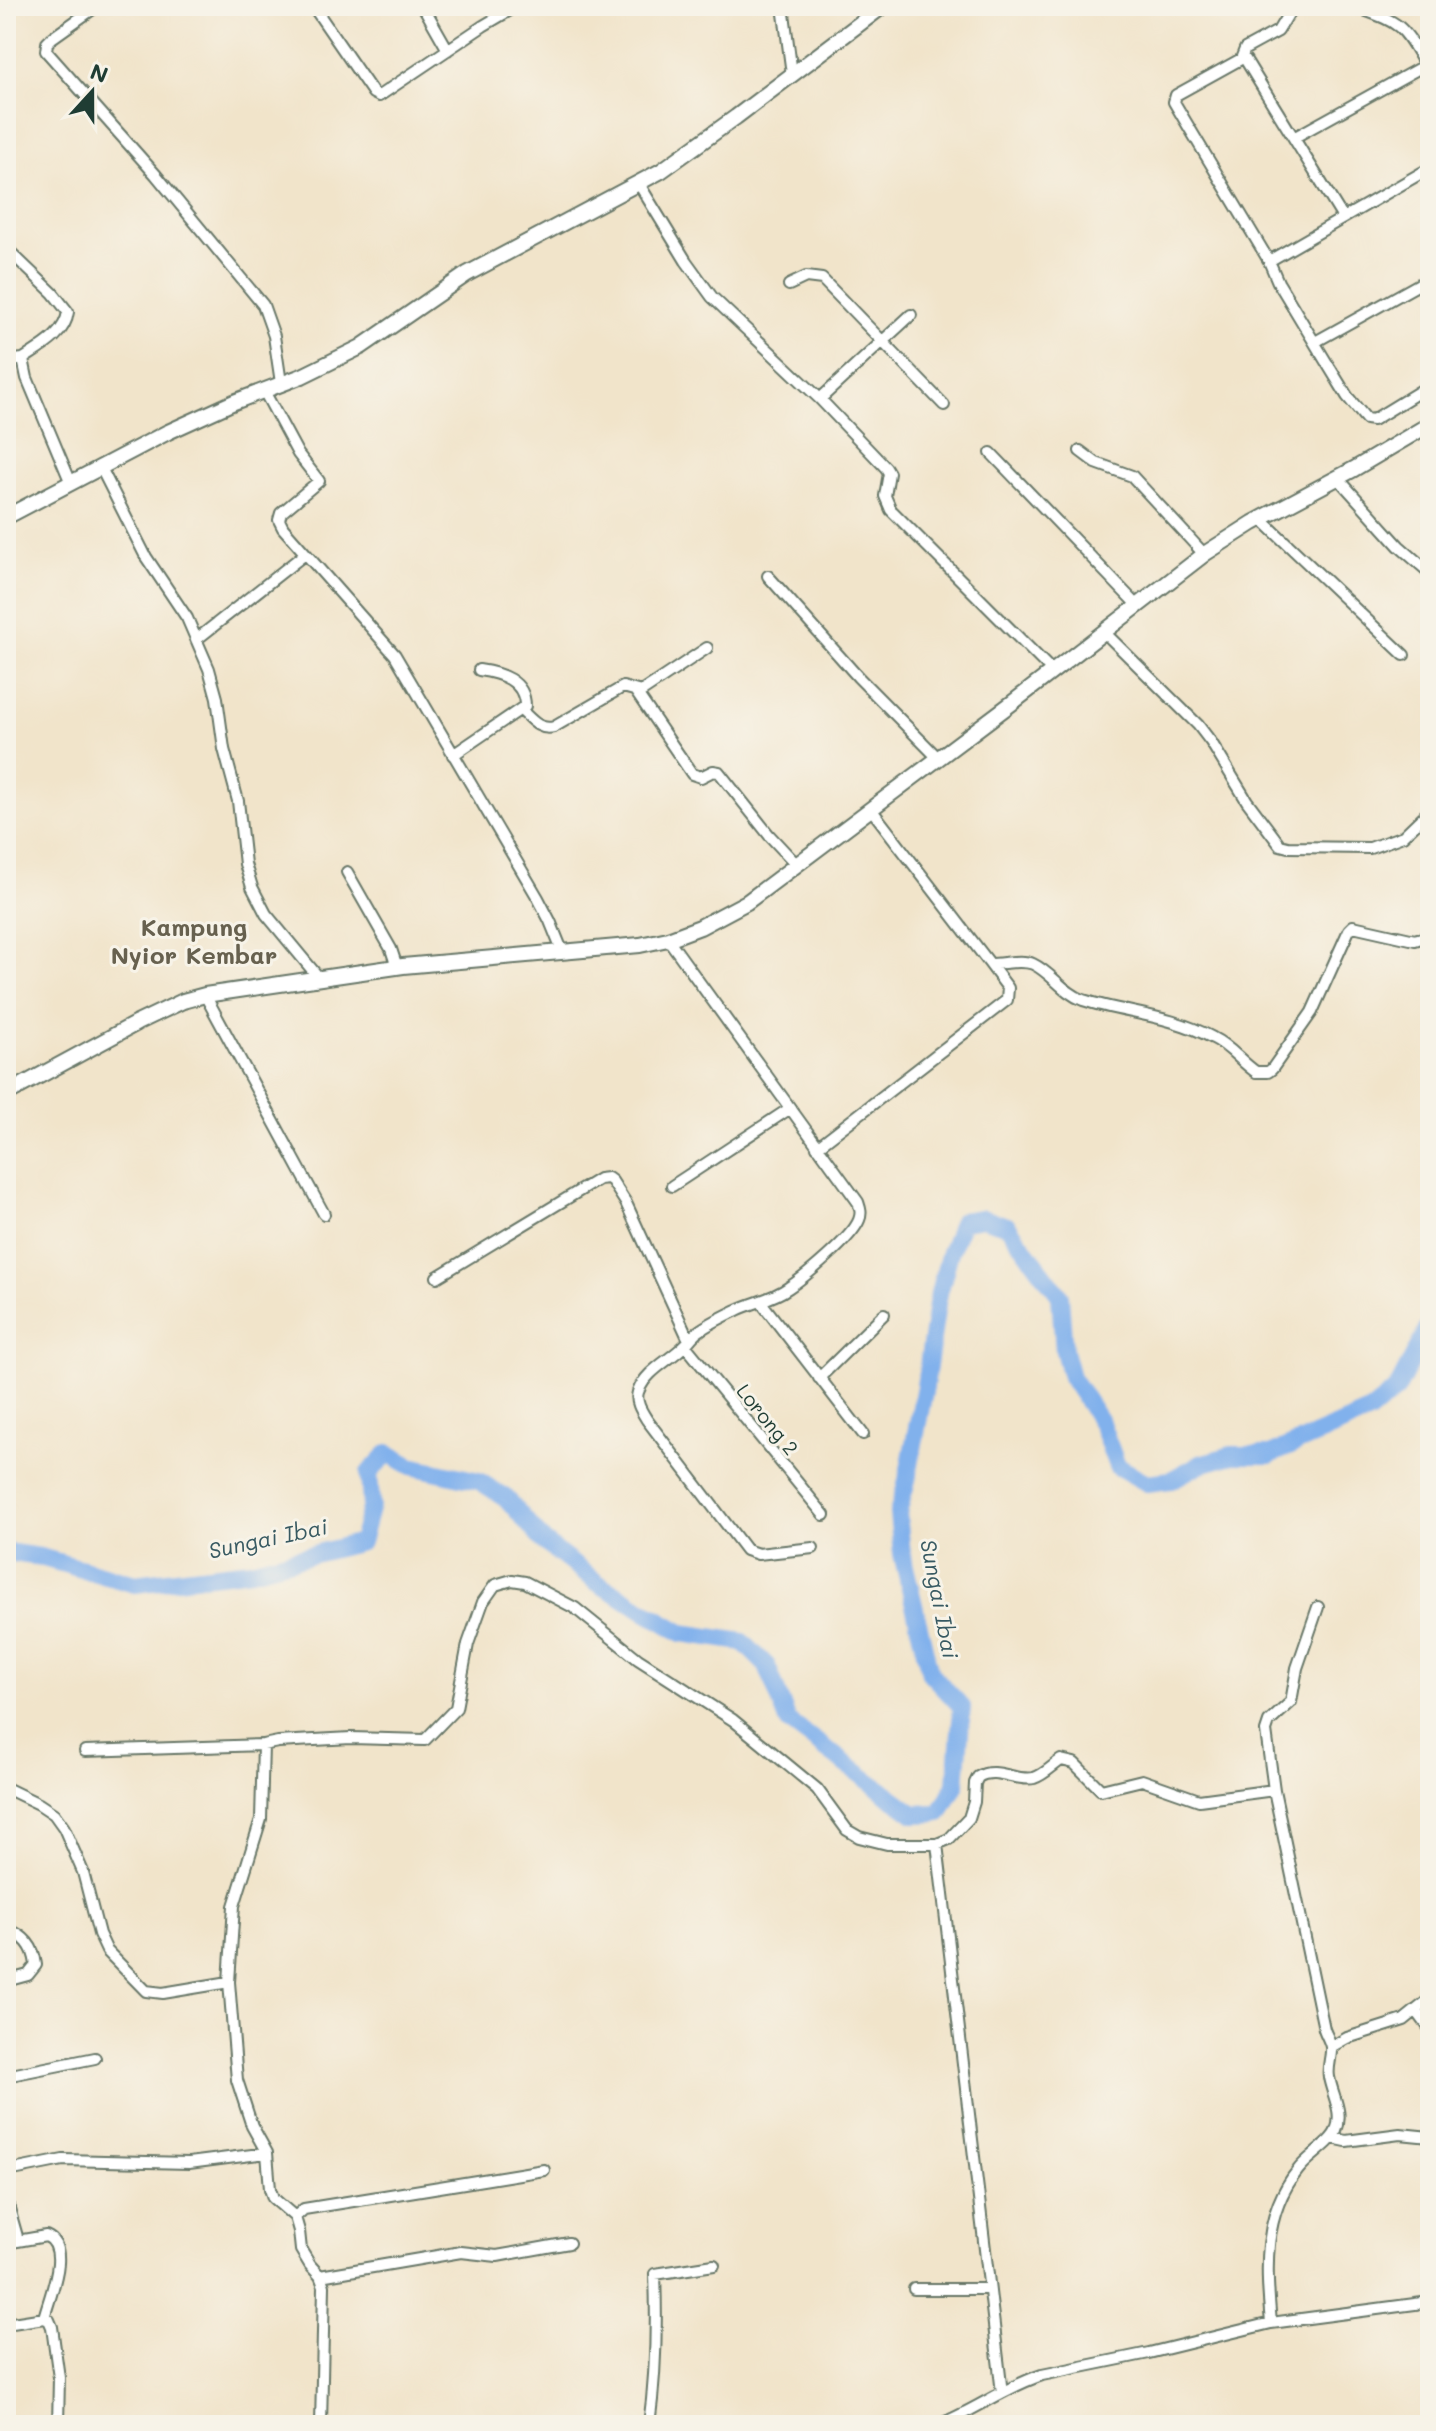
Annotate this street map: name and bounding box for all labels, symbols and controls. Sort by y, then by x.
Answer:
north arrow [52,52,132,132]
text: N [86,56,112,89]
district label: Kampung Nyior Kembar [111,911,277,970]
street label: Lorong 2 [731,1378,805,1460]
water label: Sungai Ibai [206,1511,330,1565]
water label: Sungai Ibai [914,1537,966,1661]

